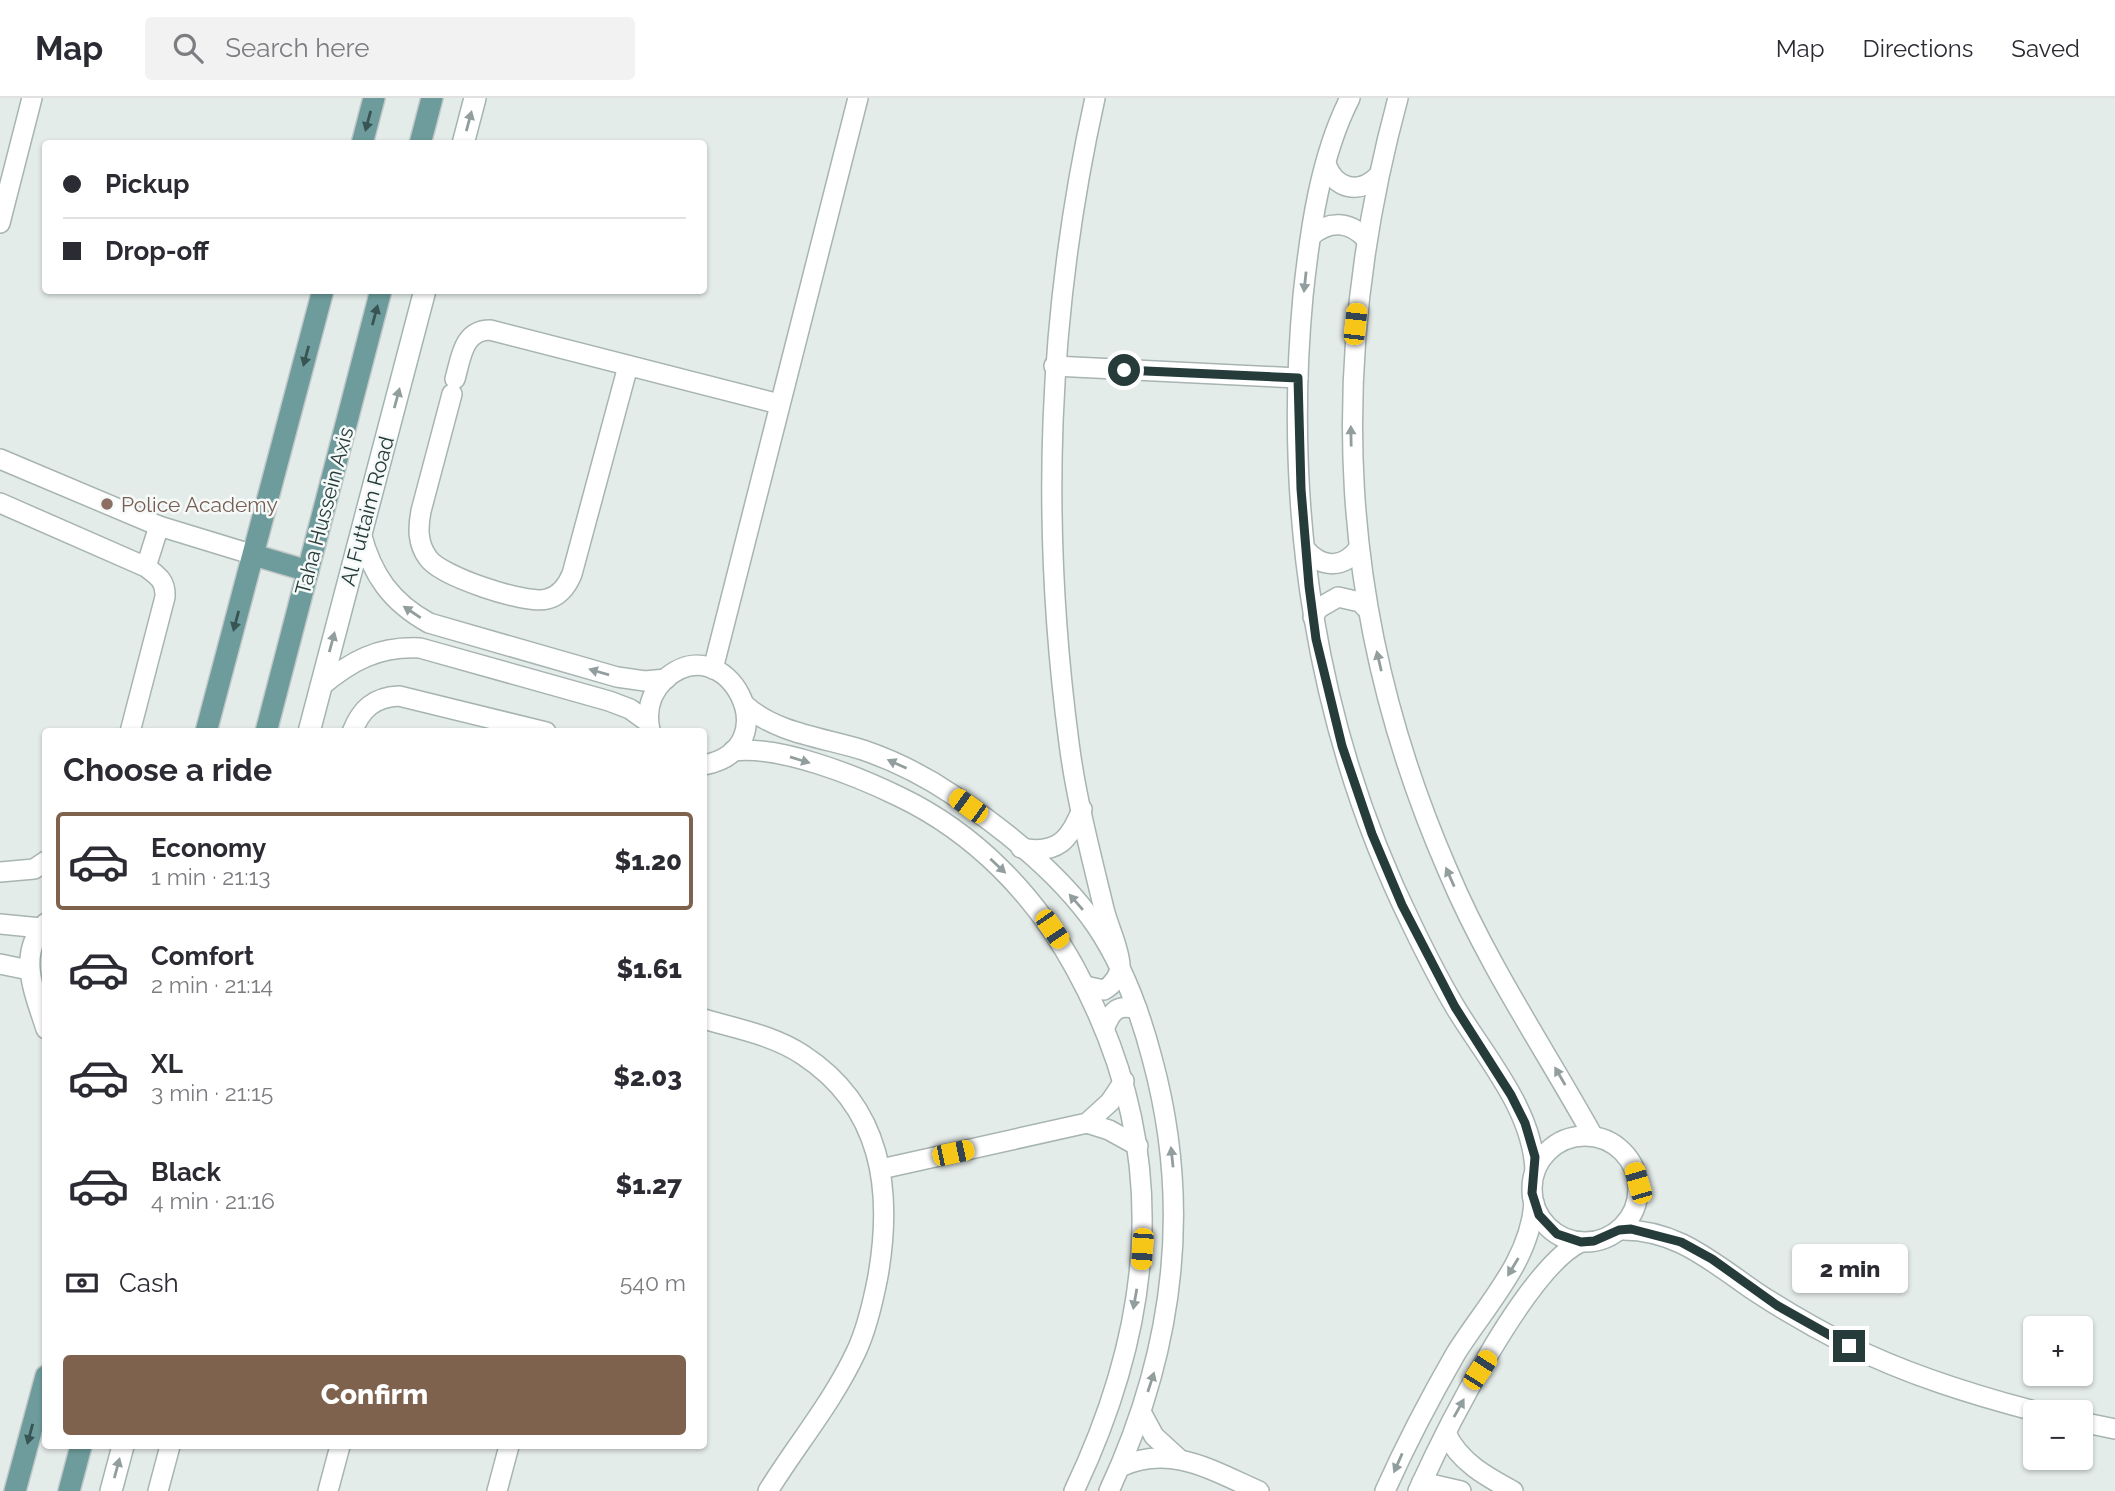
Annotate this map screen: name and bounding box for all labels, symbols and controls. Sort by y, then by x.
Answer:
search box [145,17,635,80]
text: Map [35,29,103,68]
icon: search [169,29,207,67]
text: Search here [225,33,370,63]
text: Map [1776,34,1825,63]
text: Directions [1863,34,1973,63]
text: Saved [2011,34,2080,63]
one-way arrow [362,110,373,132]
one-way arrow [464,110,475,132]
text: Pickup [105,169,190,199]
text: Drop-off [105,236,209,266]
one-way arrow [1299,272,1310,294]
car [1343,302,1368,346]
one-way arrow [370,304,381,326]
one-way arrow [300,346,311,368]
route start [1108,354,1140,386]
one-way arrow [392,387,403,409]
street label: Taha Hussein Axis [290,424,358,598]
one-way arrow [1345,425,1357,447]
street label: Al Futtaim Road [335,433,399,589]
place label: Police Academy [121,492,278,517]
marker: Police Academy [99,496,115,512]
one-way arrow [402,606,422,619]
one-way arrow [230,610,241,632]
one-way arrow [327,631,338,653]
one-way arrow [1374,650,1385,672]
one-way arrow [588,666,610,677]
text: Choose a ride [63,751,272,788]
one-way arrow [789,756,810,766]
one-way arrow [887,758,907,770]
car [945,785,992,827]
icon: car [67,830,130,893]
text: Economy [151,833,266,863]
text: $1.20 [615,846,682,876]
one-way arrow [989,858,1007,874]
text: 1 min · 21:13 [151,863,271,890]
one-way arrow [1444,867,1456,887]
one-way arrow [1068,893,1084,911]
car [1032,906,1073,952]
icon: car [67,938,130,1001]
text: Comfort [151,941,254,971]
text: $1.61 [616,954,682,984]
text: 2 min · 21:14 [151,971,273,998]
icon: car [67,1046,130,1109]
text: XL [151,1049,183,1079]
text: $2.03 [613,1062,682,1092]
one-way arrow [1554,1067,1566,1086]
text: 3 min · 21:15 [151,1079,273,1106]
car [931,1138,976,1168]
one-way arrow [1166,1145,1177,1167]
icon: car [67,1154,130,1217]
text: Black [151,1157,221,1187]
car [1623,1160,1654,1206]
text: $1.27 [616,1170,682,1200]
text: 4 min · 21:16 [151,1187,275,1214]
car [1131,1227,1154,1271]
callout: 2 min [1791,1244,1907,1294]
text: 2 min [1820,1255,1880,1282]
one-way arrow [1507,1258,1519,1277]
icon: cash [63,1264,101,1302]
text: Cash [119,1268,179,1298]
text: 540 m [620,1269,686,1296]
one-way arrow [1129,1288,1140,1310]
map controls [2023,1316,2093,1470]
button: + [2023,1316,2093,1386]
route end [1833,1330,1865,1362]
car [1460,1347,1501,1393]
button: Confirm [63,1355,686,1435]
one-way arrow [1146,1371,1157,1392]
one-way arrow [1453,1398,1465,1418]
button: − [2023,1400,2093,1470]
one-way arrow [24,1423,35,1445]
one-way arrow [1392,1453,1404,1473]
one-way arrow [112,1457,123,1479]

